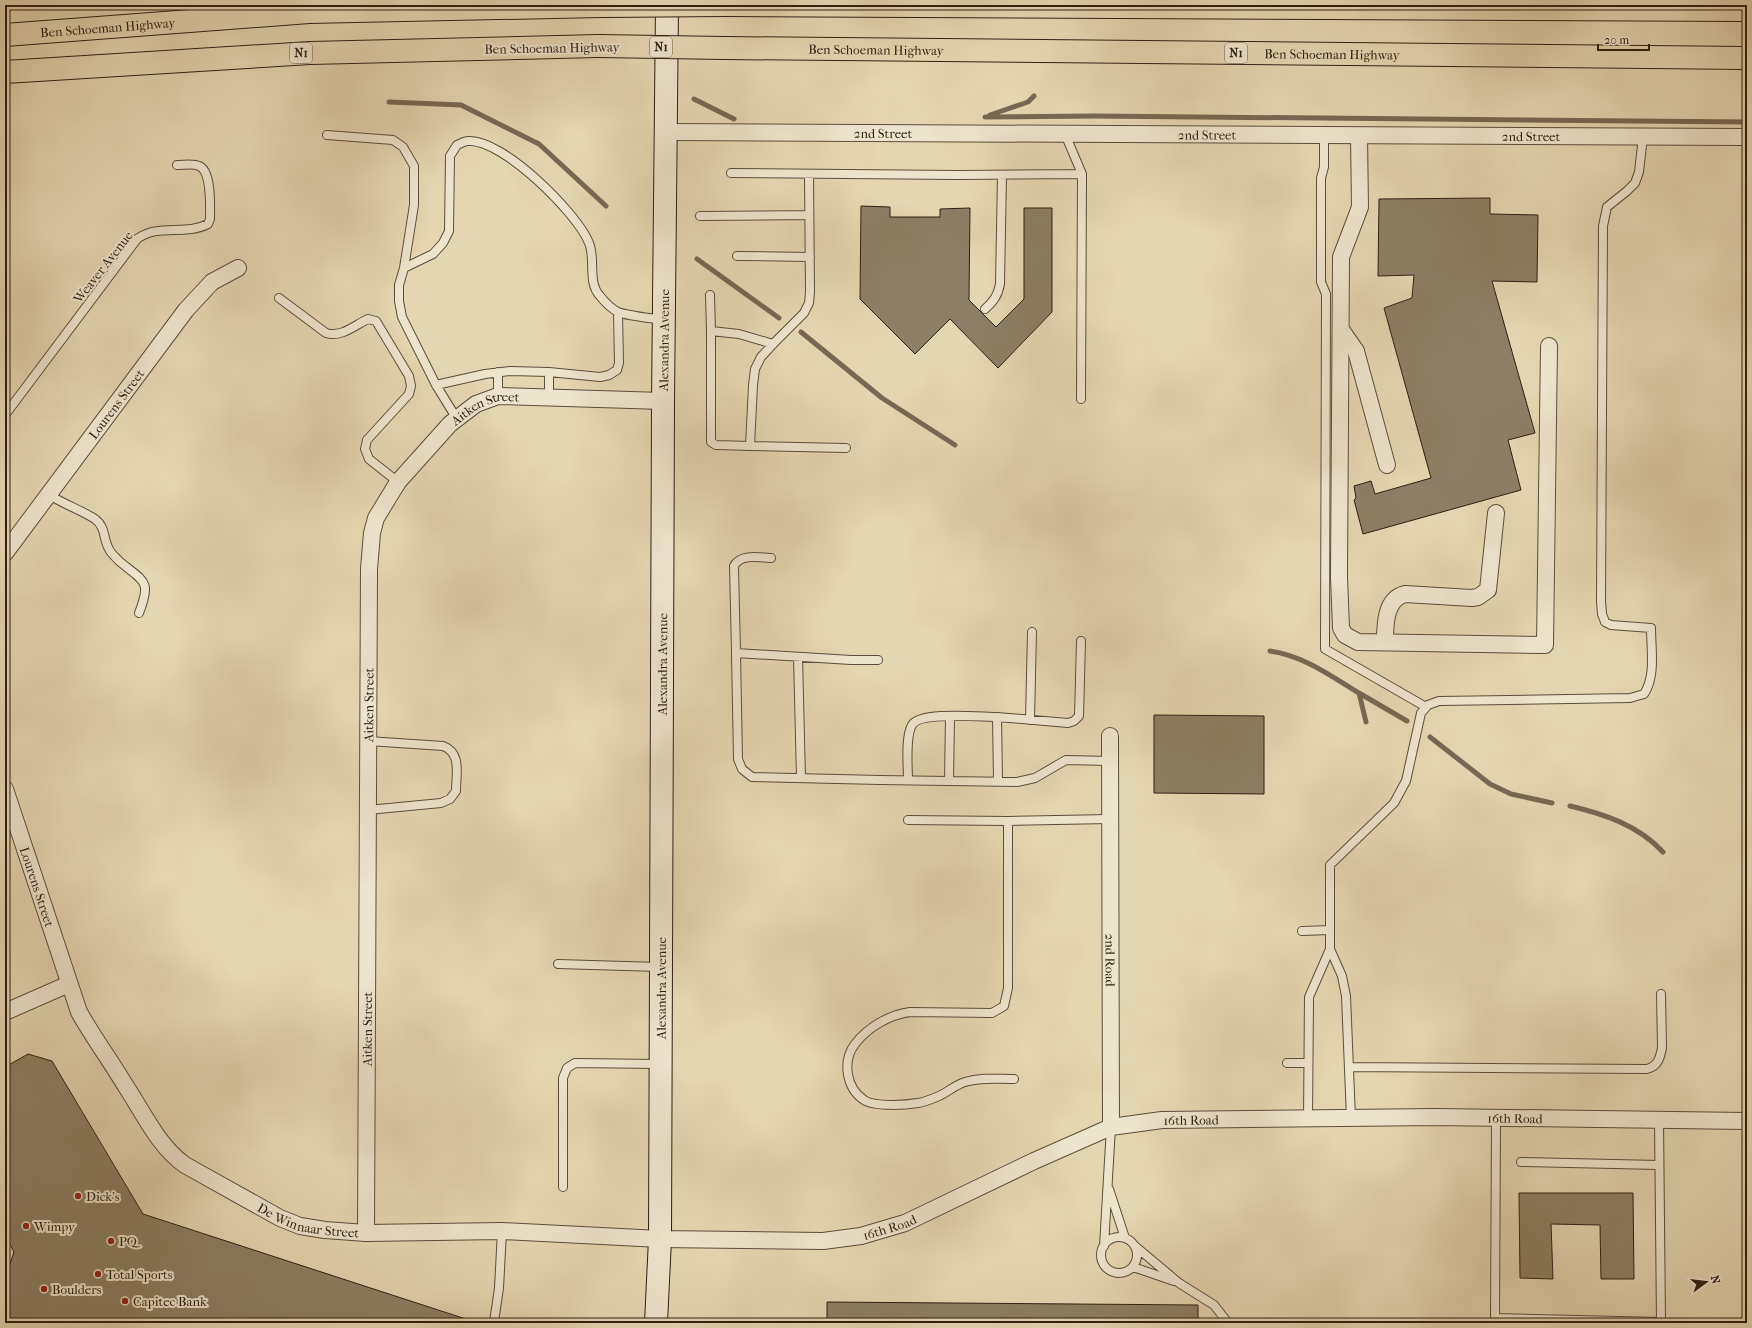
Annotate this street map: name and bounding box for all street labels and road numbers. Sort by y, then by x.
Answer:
street label: Ben Schoeman Highway [40,15,177,40]
road number: N1 [650,37,672,57]
street label: Ben Schoeman Highway [484,39,621,57]
street label: Ben Schoeman Highway [808,41,945,58]
road number: N1 [290,43,312,63]
road number: N1 [1225,43,1247,63]
street label: Ben Schoeman Highway [1264,46,1401,62]
street label: 2nd Street [854,125,913,141]
street label: 2nd Street [1178,127,1237,142]
street label: 2nd Street [1502,128,1561,144]
street label: Weaver Avenue [70,228,136,307]
street label: Alexandra Avenue [656,288,672,392]
street label: Lourens Street [85,366,147,442]
street label: Aitken Street [447,388,520,429]
street label: Alexandra Avenue [654,612,670,716]
street label: Aitken Street [361,667,376,743]
street label: Lourens Street [17,845,58,929]
street label: 2nd Road [1103,933,1118,987]
street label: Alexandra Avenue [653,936,669,1040]
street label: Aitken Street [359,991,375,1067]
street label: 16th Road [1487,1110,1544,1126]
street label: 16th Road [1163,1112,1220,1127]
street label: De Winnaar Street [255,1200,360,1240]
street label: 16th Road [861,1211,920,1243]

